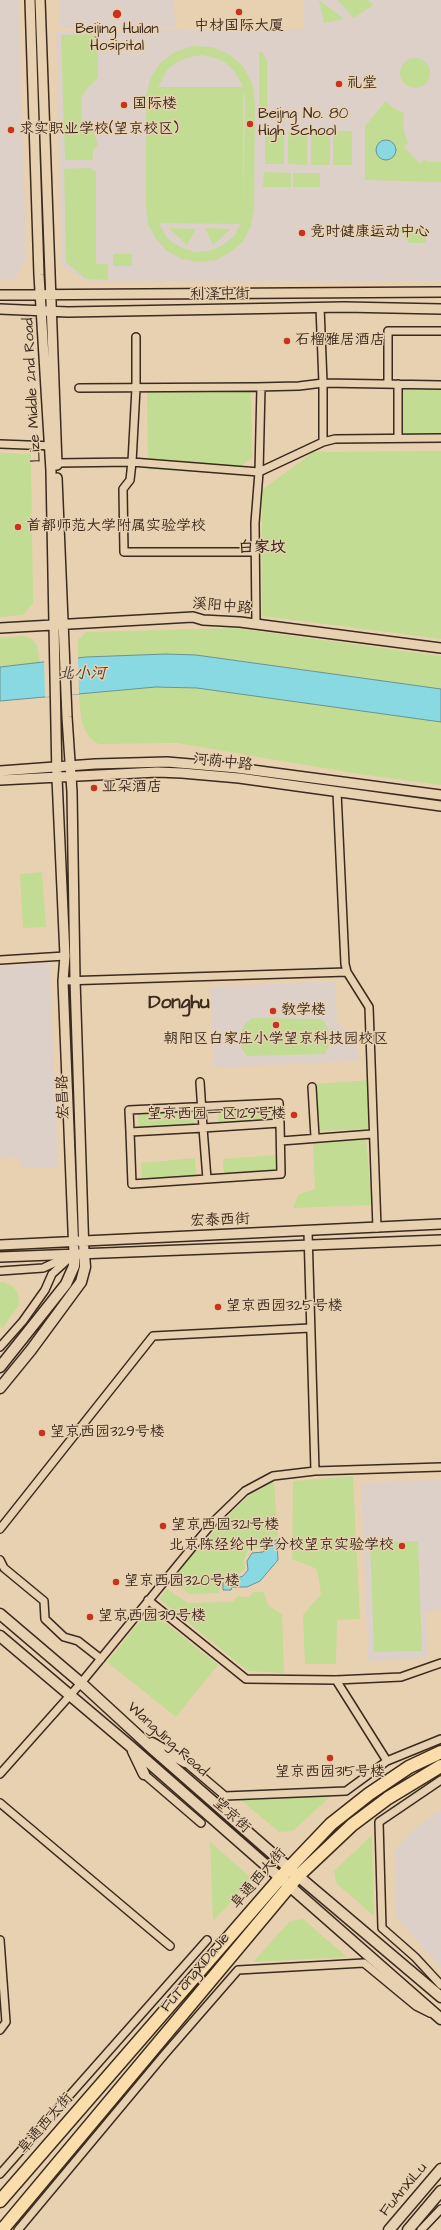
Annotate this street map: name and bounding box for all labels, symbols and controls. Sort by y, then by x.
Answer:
marker: 中材国际大厦 [234,7,244,17]
marker: Beijing Huilan Hosipital [111,8,123,20]
place label: 中材国际大厦 [194,18,284,36]
place label: Beijing Huilan Hosipital [75,21,159,56]
place label: 礼堂 [347,75,377,93]
marker: 礼堂 [334,79,344,89]
place label: 国际楼 [132,96,177,114]
marker: 国际楼 [119,100,129,110]
place label: Beijng No. 80 High School [258,106,348,141]
marker: Beijng No. 80 High School [245,119,255,129]
place label: 求实职业学校(望京校区) [19,121,179,139]
marker: 求实职业学校(望京校区) [6,125,16,135]
place label: 竞时健康运动中心 [310,224,430,242]
marker: 竞时健康运动中心 [297,228,307,238]
street label: 利泽中街 [190,285,250,305]
street label: Lize Middle 2nd Road [20,317,46,463]
place label: 石榴雅居酒店 [295,332,385,350]
marker: 石榴雅居酒店 [282,336,292,346]
place label: 首都师范大学附属实验学校 [26,518,206,536]
marker: 首都师范大学附属实验学校 [13,522,23,532]
district label: 白家坟 [238,539,286,559]
street label: 溪阳中路 [191,595,253,619]
water label: 北小河 [58,665,106,685]
street label: 河荫中路 [192,751,254,775]
place label: 亚朵酒店 [102,779,162,797]
marker: 亚朵酒店 [89,783,99,793]
district label: Donghu [148,993,210,1015]
place label: 教学楼 [281,1002,326,1020]
marker: 教学楼 [268,1006,278,1016]
marker: 朝阳区白家庄小学望京科技园校区 [271,1020,281,1030]
place label: 朝阳区白家庄小学望京科技园校区 [164,1031,388,1049]
street label: 宏昌路 [54,1074,74,1120]
place label: 望京西园一区129号楼 [147,1106,286,1124]
marker: 望京西园一区129号楼 [289,1110,299,1120]
street label: 宏泰西街 [190,1211,250,1231]
place label: 望京西园325号楼 [226,1298,343,1316]
marker: 望京西园325号楼 [213,1302,223,1312]
place label: 望京西园329号楼 [50,1424,165,1442]
marker: 望京西园329号楼 [37,1428,47,1438]
place label: 望京西园321号楼 [171,1517,279,1535]
marker: 望京西园321号楼 [158,1521,168,1531]
place label: 北京陈经纶中学分校望京实验学校 [169,1537,394,1555]
marker: 北京陈经纶中学分校望京实验学校 [397,1541,407,1551]
place label: 望京西园320号楼 [124,1573,240,1591]
marker: 望京西园320号楼 [111,1577,121,1587]
place label: 望京西园319号楼 [98,1608,206,1626]
marker: 望京西园319号楼 [85,1612,95,1622]
street label: WangJing Road [123,1699,211,1781]
marker: 望京西园315号楼 [325,1753,335,1763]
place label: 望京西园315号楼 [275,1764,385,1782]
street label: 望京街 [208,1794,254,1838]
street label: 阜通西大街 [228,1845,290,1913]
street label: FuTongXiDaJie [158,1930,234,2016]
street label: 阜通西大街 [15,2090,77,2158]
street label: FuAnXiLu [376,2160,432,2220]

